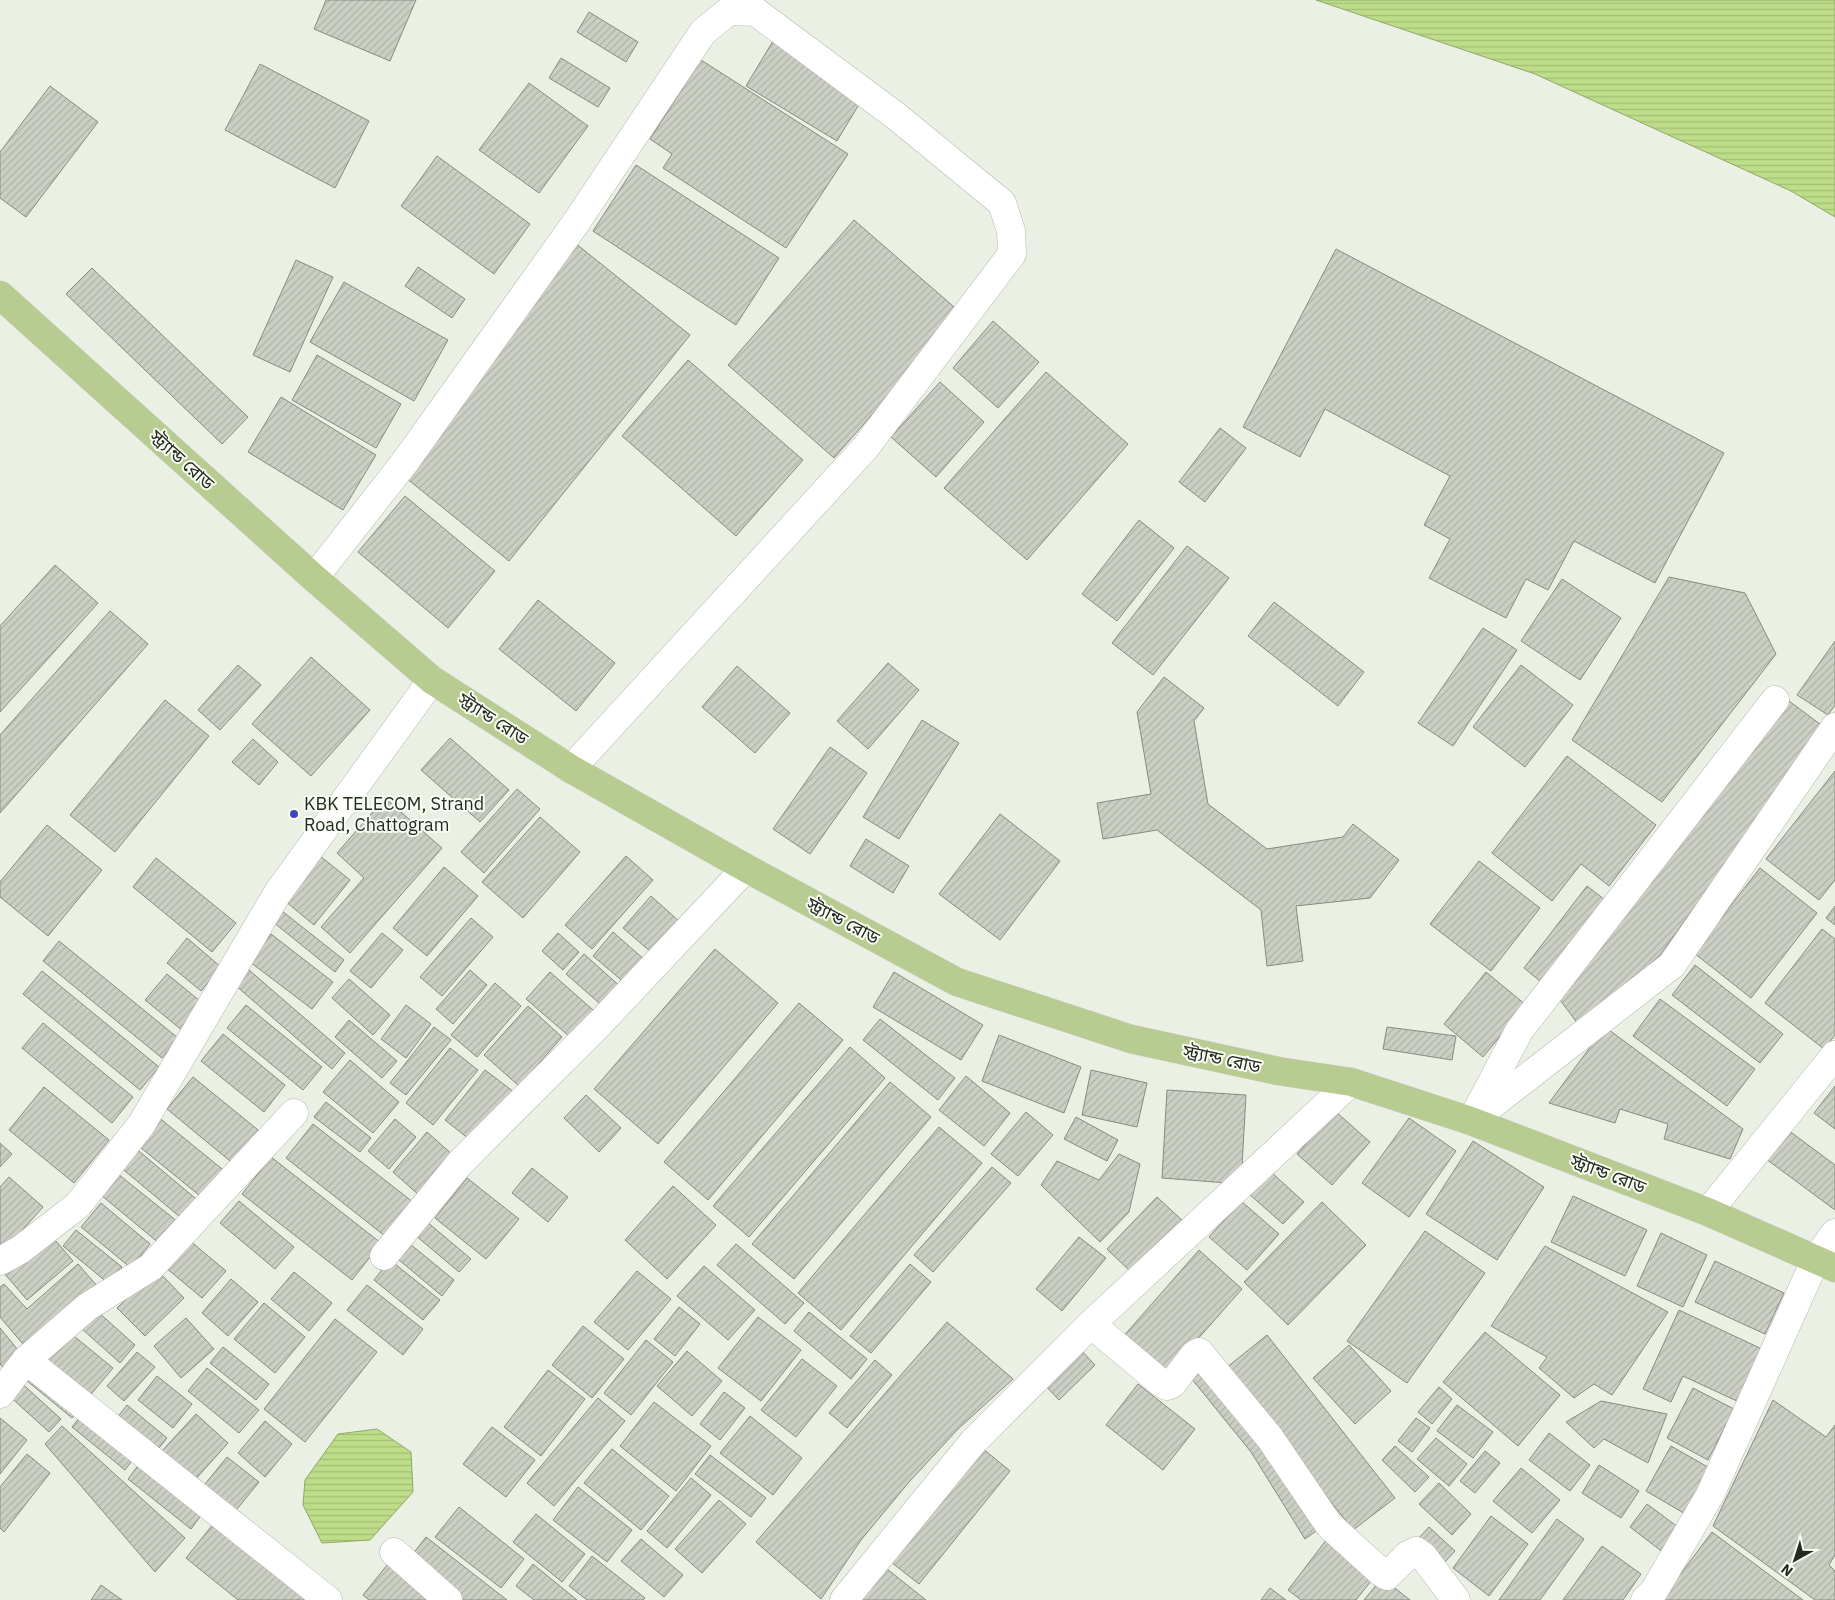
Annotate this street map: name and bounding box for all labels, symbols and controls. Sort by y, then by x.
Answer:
street label: স্ট্র্যান্ড রোড [145,424,220,495]
street label: স্ট্র্যান্ড রোড [453,687,533,750]
place label: KBK TELECOM, Strand Road, Chattogram [304,792,484,836]
marker: KBK TELECOM, Strand Road, Chattogram [288,808,300,820]
street label: স্ট্র্যান্ড রোড [802,891,884,949]
street label: স্ট্র্যান্ড রোড [1180,1039,1263,1078]
street label: স্ট্র্যান্ড রোড [1566,1148,1649,1198]
north arrow [1770,1535,1820,1585]
text: N [1777,1560,1796,1580]

